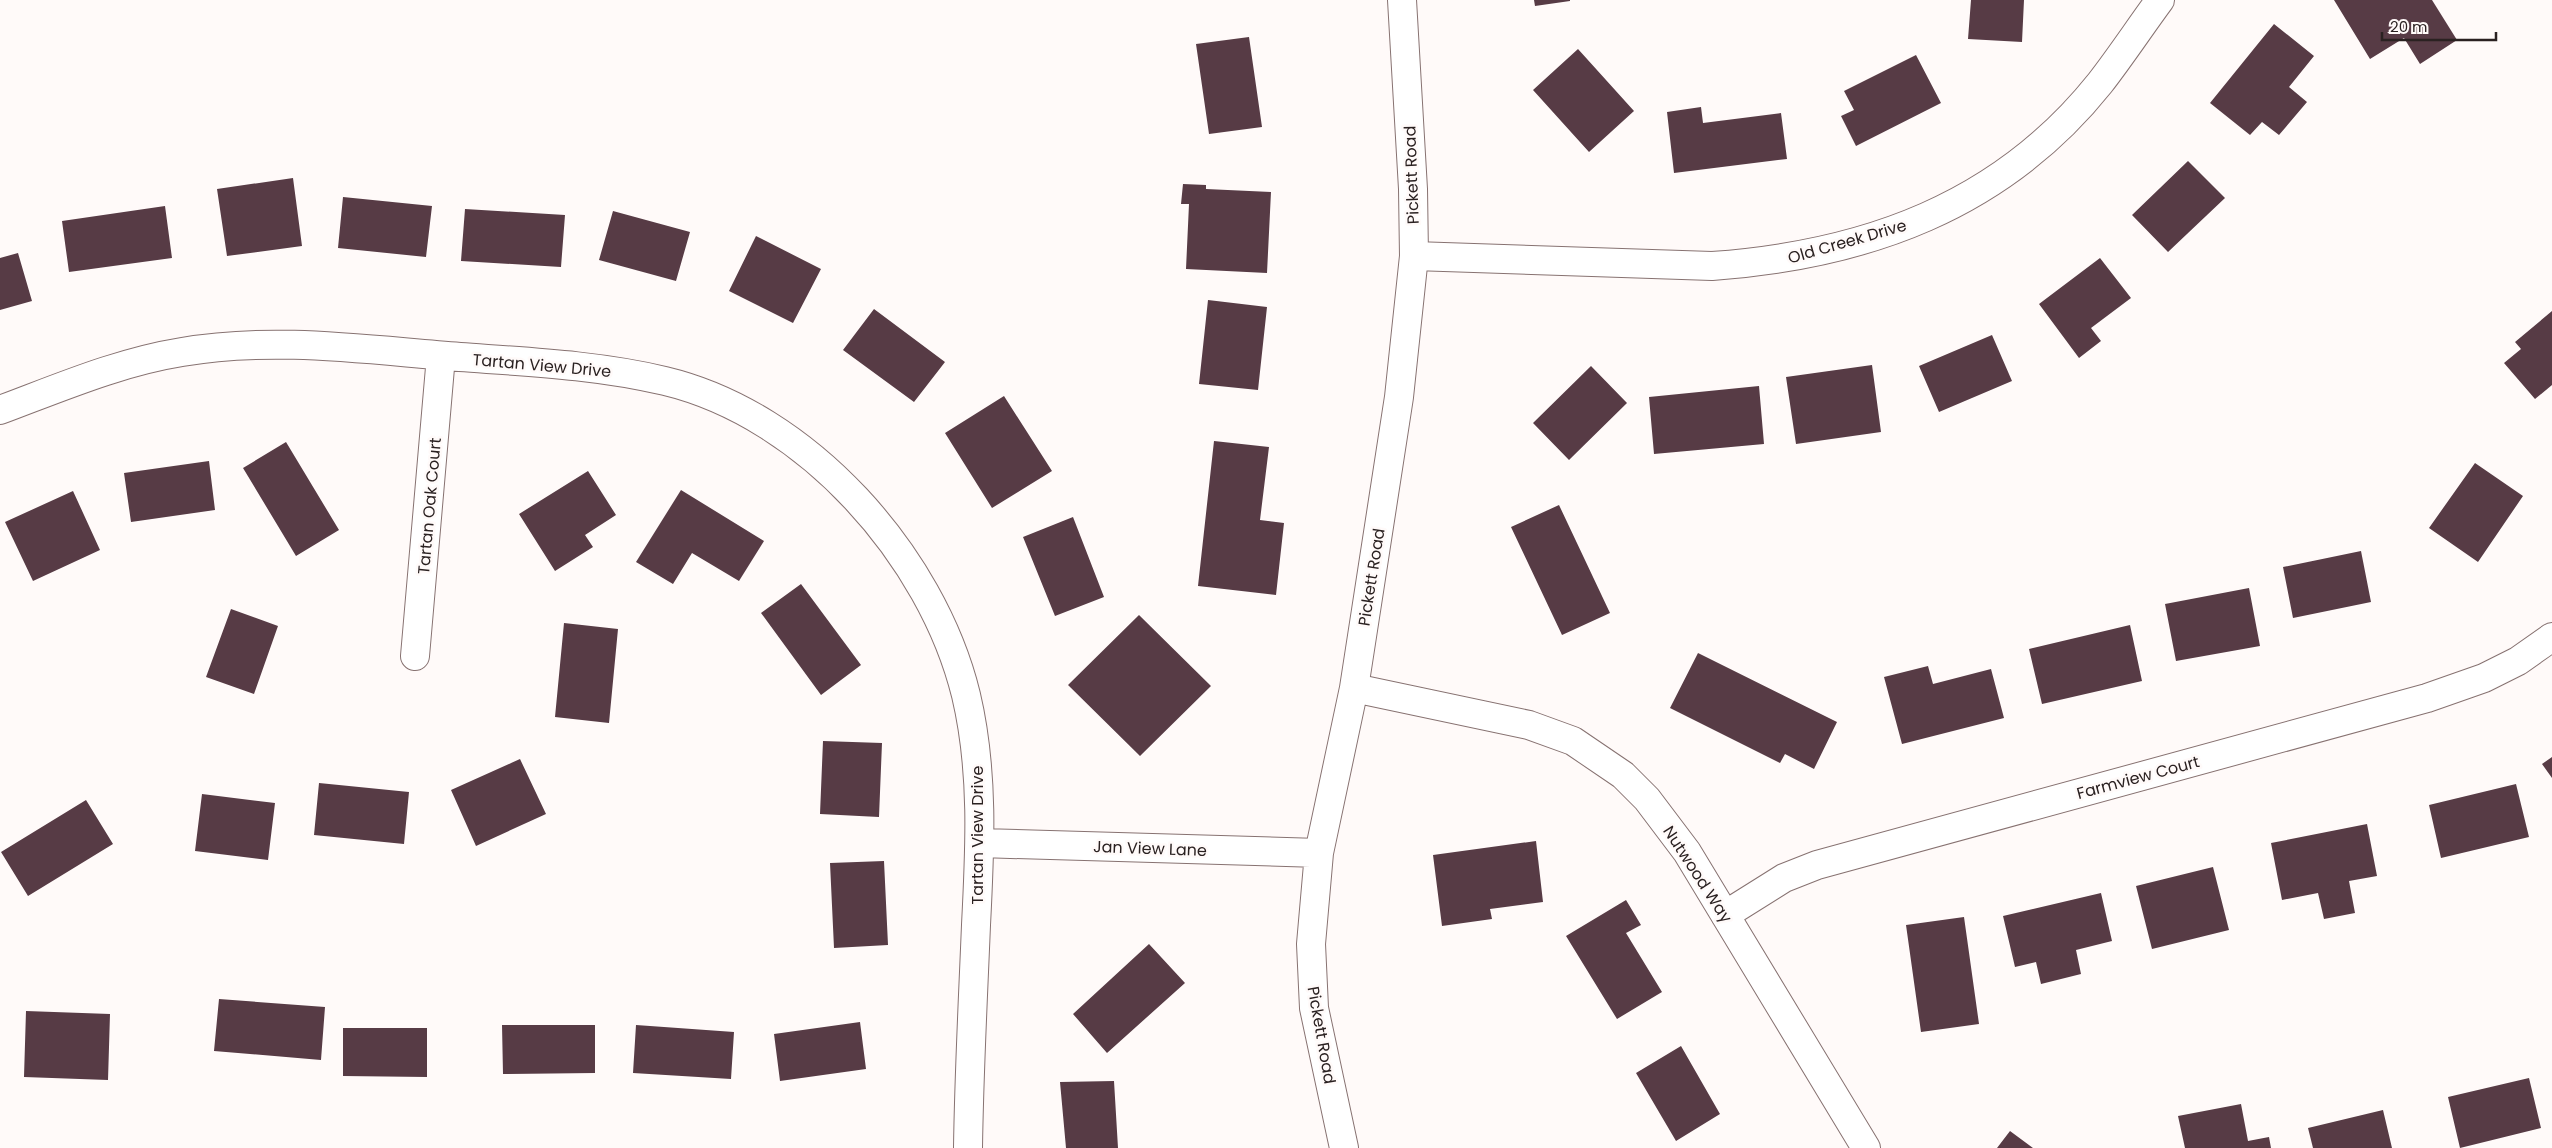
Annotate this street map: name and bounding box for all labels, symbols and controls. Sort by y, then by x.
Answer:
scale bar [2382,10,2496,42]
text: 20 m [2390,16,2428,37]
street label: Pickett Road [1398,125,1425,225]
street label: Old Creek Drive [1785,214,1909,269]
street label: Tartan View Drive [472,348,612,383]
street label: Tartan Oak Court [412,437,447,575]
street label: Pickett Road [1352,527,1391,628]
street label: Farmview Court [2074,750,2202,805]
street label: Tartan View Drive [966,766,989,904]
street label: Nutwood Way [1658,821,1738,927]
street label: Jan View Lane [1093,835,1207,862]
street label: Pickett Road [1302,985,1341,1086]

